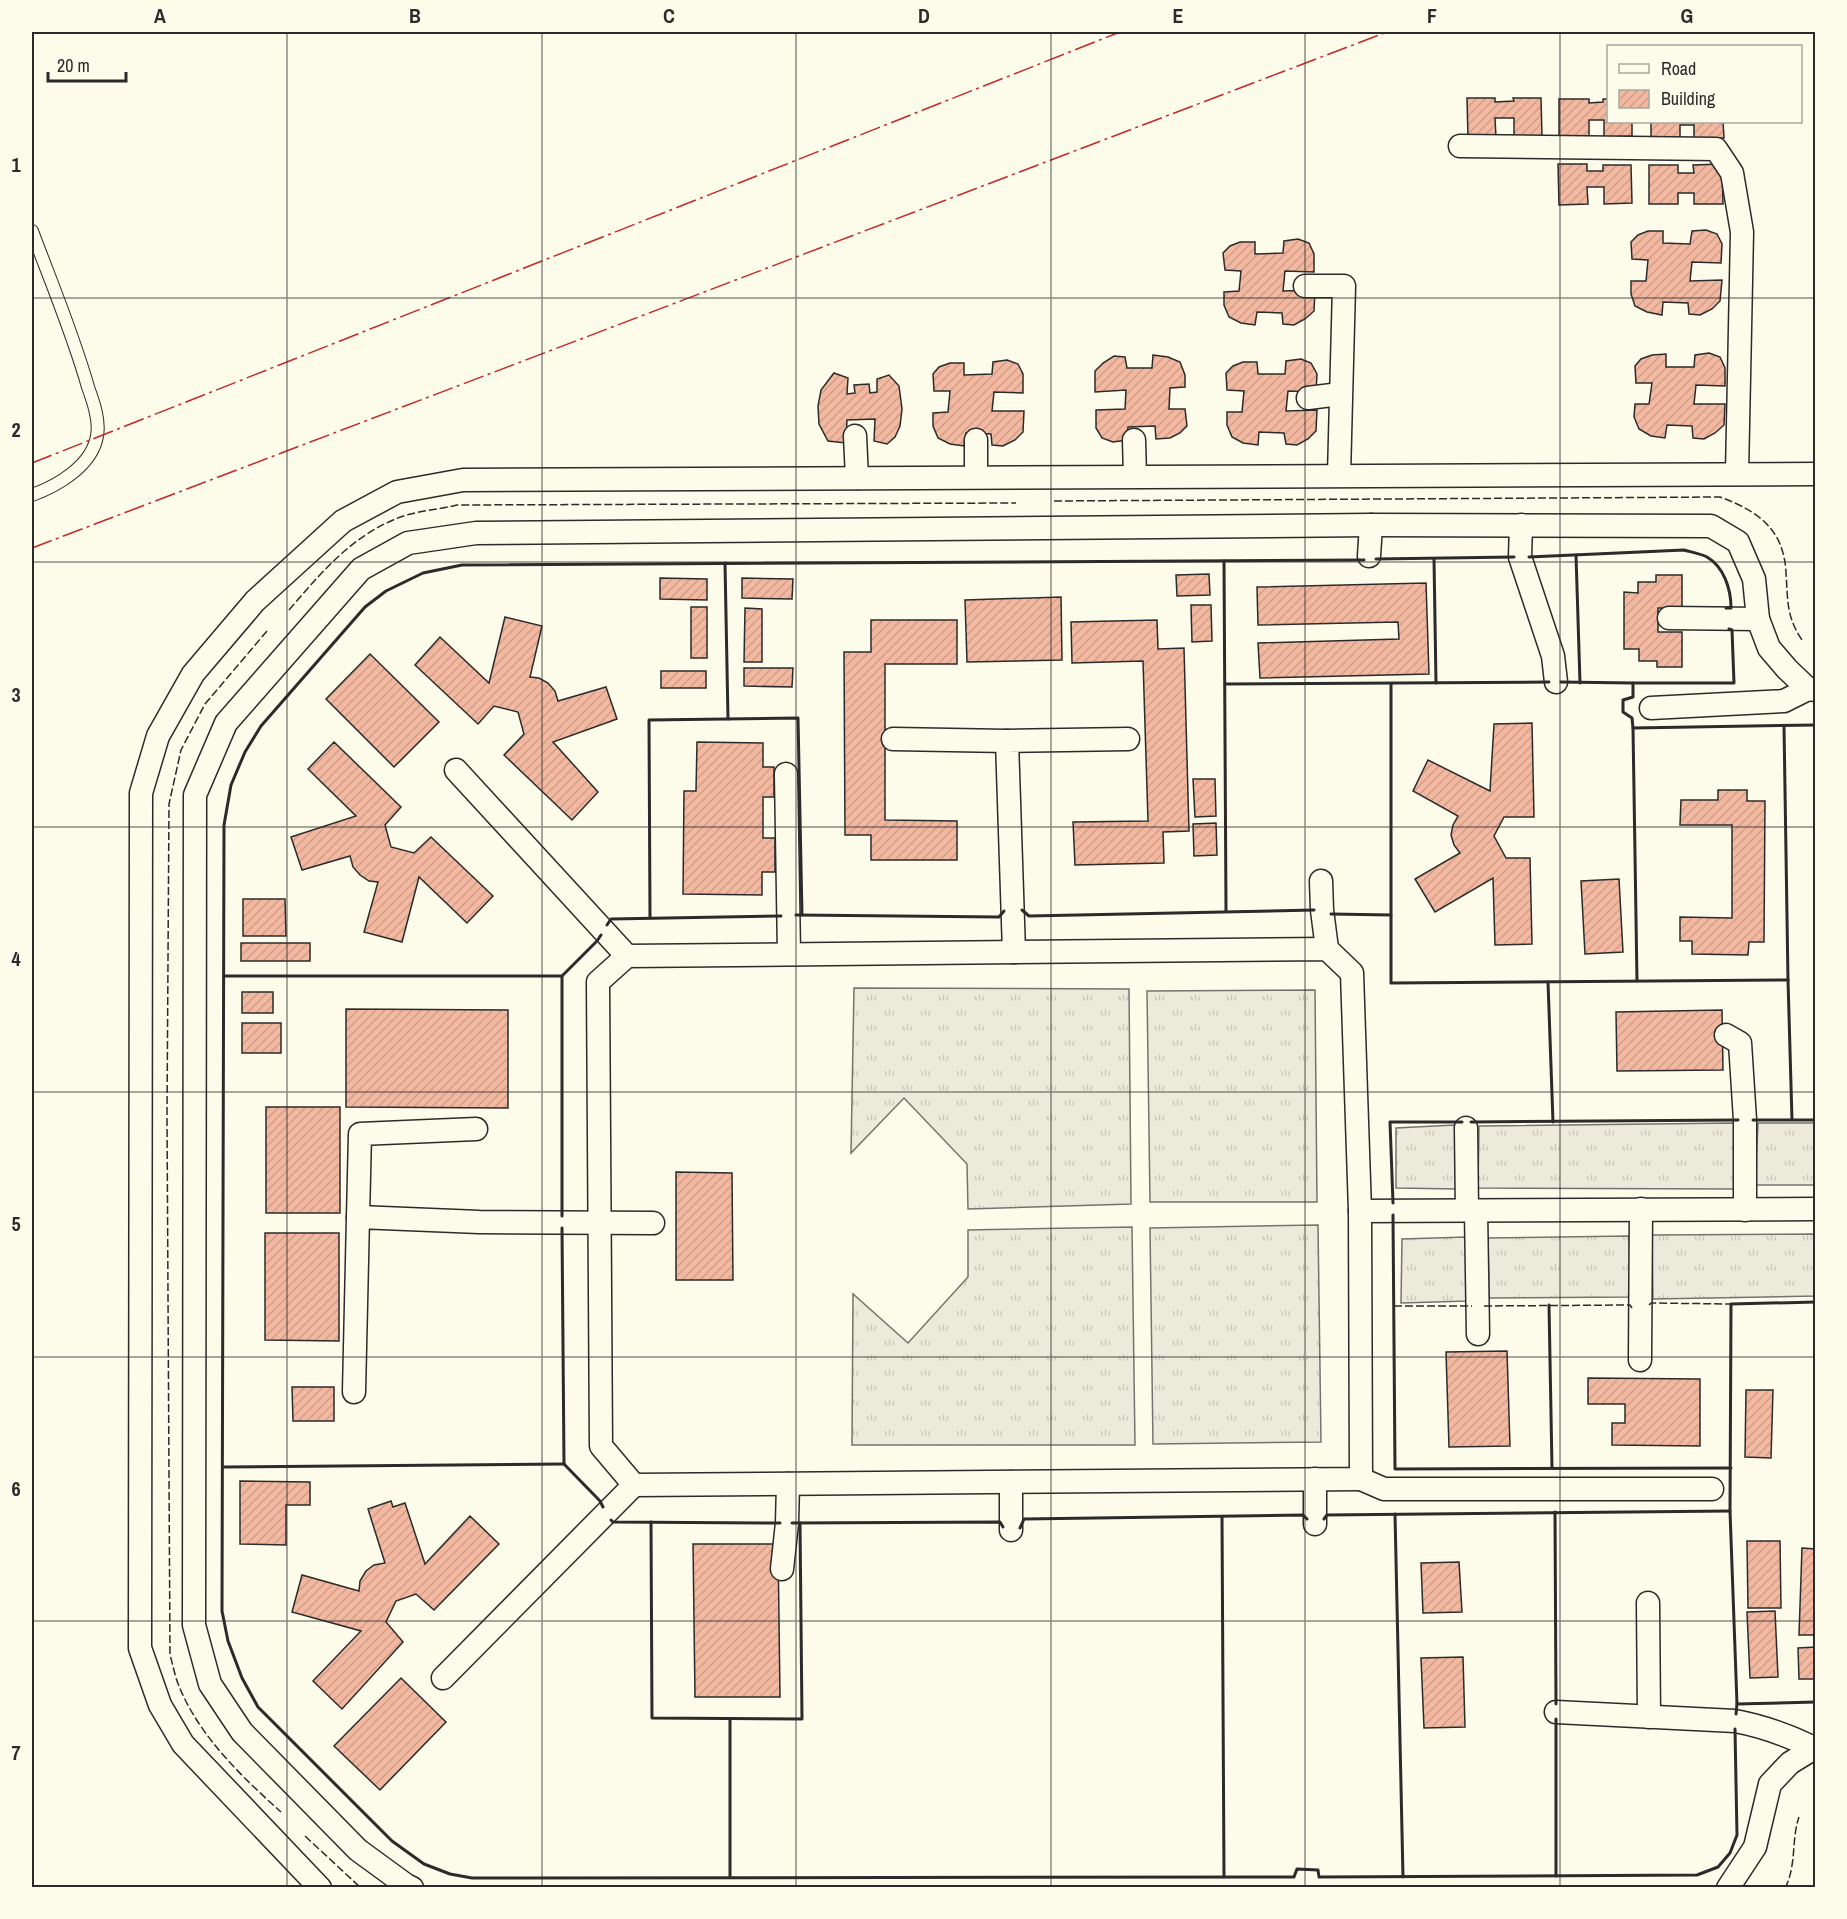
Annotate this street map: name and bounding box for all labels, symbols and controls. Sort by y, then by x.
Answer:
text: A [154,2,166,29]
text: B [409,2,421,29]
text: C [663,2,675,29]
text: D [918,2,930,29]
text: E [1173,2,1184,29]
text: F [1427,2,1437,29]
text: G [1681,2,1693,29]
scale bar [48,45,126,83]
legend [1607,45,1802,123]
text: 20 m [57,53,90,78]
text: Road [1661,56,1696,81]
text: Building [1661,86,1716,111]
text: 1 [11,151,21,178]
text: 2 [11,416,21,443]
text: 3 [11,681,21,708]
text: 4 [11,945,21,972]
text: 5 [11,1210,21,1237]
text: 6 [11,1475,21,1502]
text: 7 [11,1739,21,1766]

